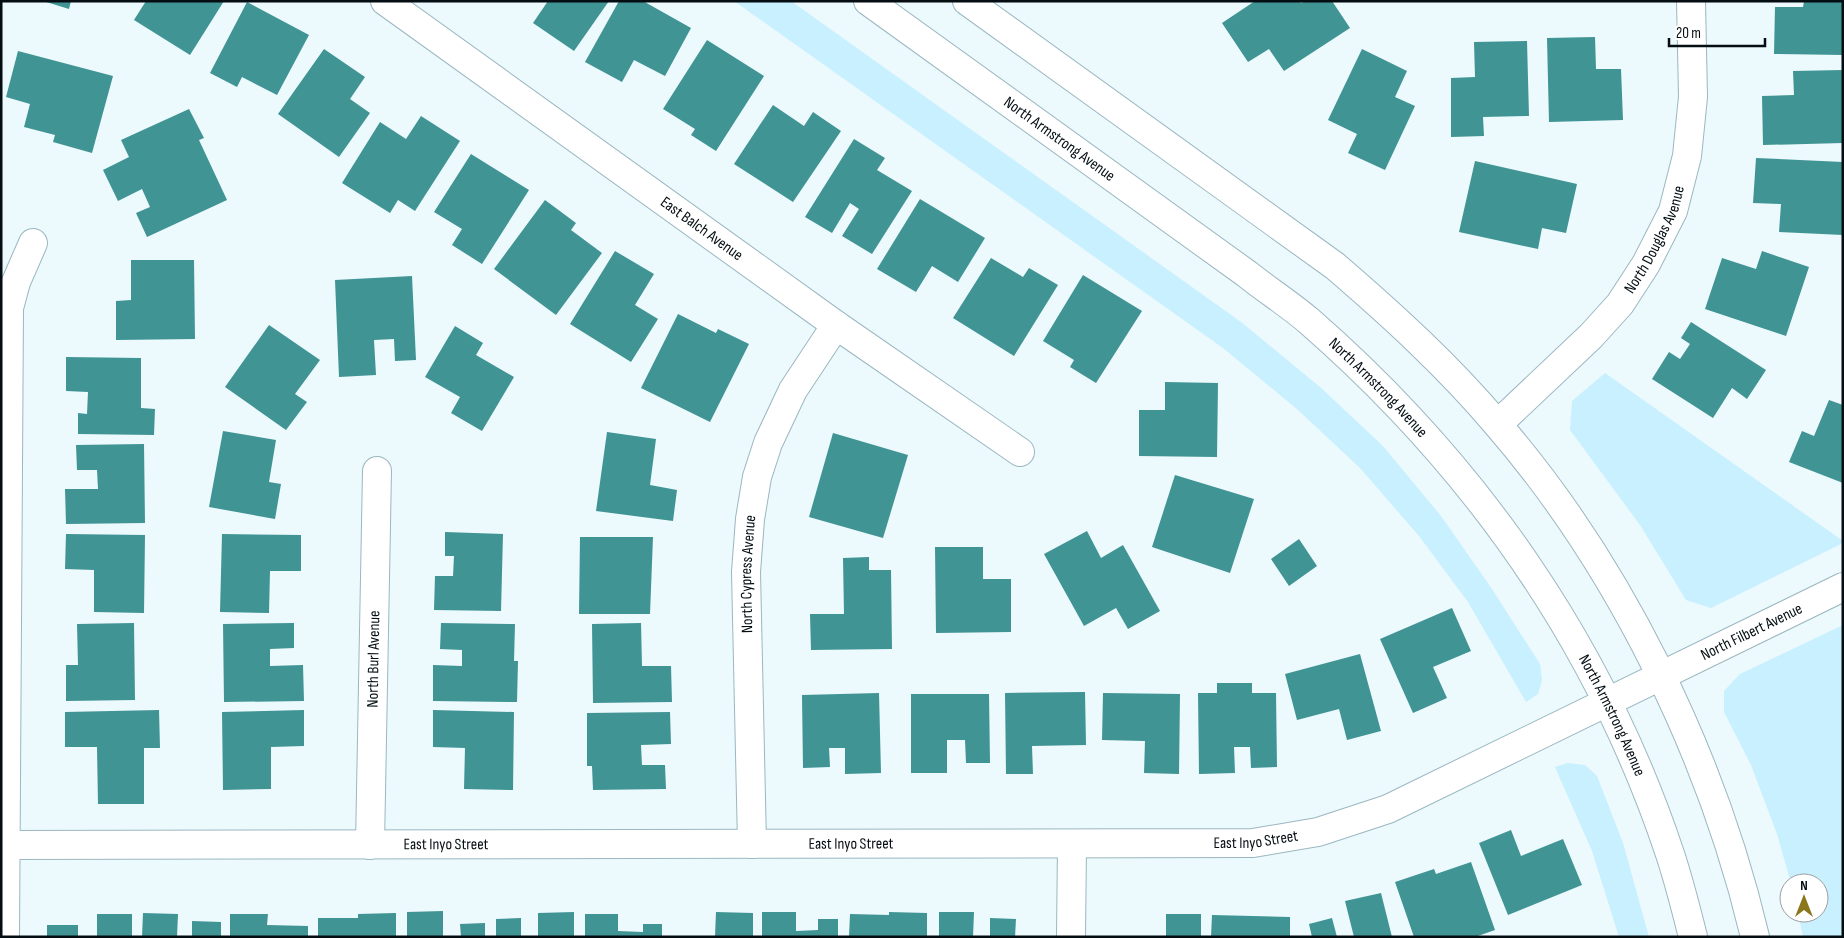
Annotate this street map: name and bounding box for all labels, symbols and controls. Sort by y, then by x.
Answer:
scale bar [1669,15,1765,47]
text: 20 m [1676,24,1701,43]
street label: North Armstrong Avenue [1000,92,1119,185]
street label: North Douglas Avenue [1620,184,1689,297]
street label: East Balch Avenue [657,193,747,265]
street label: North Armstrong Avenue [1325,334,1432,441]
street label: North Cypress Avenue [736,514,760,633]
street label: North Filbert Avenue [1698,599,1805,664]
street label: North Burl Avenue [363,610,384,708]
street label: North Armstrong Avenue [1575,651,1649,779]
street label: East Inyo Street [1214,826,1299,853]
street label: East Inyo Street [809,834,894,853]
street label: East Inyo Street [404,835,489,854]
north arrow [1779,873,1829,923]
text: N [1800,877,1808,894]

